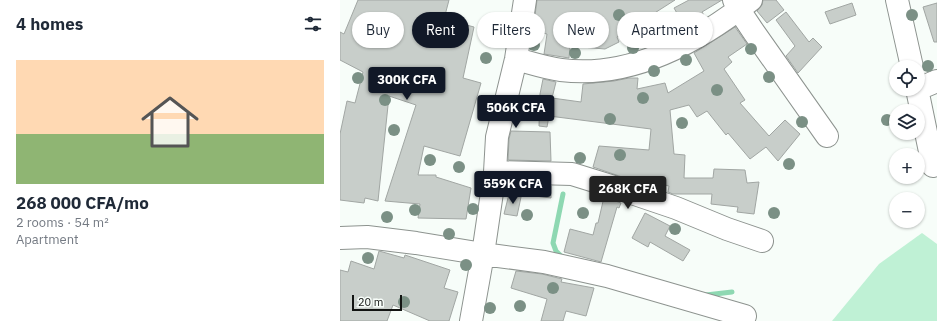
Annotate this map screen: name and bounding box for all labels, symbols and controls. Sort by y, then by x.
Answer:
chip: Buy [352,12,404,48]
chip: Rent [412,12,469,48]
chip: Filters [477,12,545,48]
chip: New [553,12,609,48]
chip: Apartment [617,12,713,48]
text: 4 homes [16,13,83,35]
icon: filters [302,13,324,35]
map controls [889,60,925,228]
button: locate [889,60,925,96]
pin: 300K CFA [366,67,448,101]
text: 300K CFA [377,71,437,88]
icon: home [134,86,206,158]
pin: 506K CFA [475,95,557,129]
text: 506K CFA [486,99,546,116]
button: layers [889,104,925,140]
button: + [889,148,925,184]
pin: 559K CFA [472,171,554,205]
text: 559K CFA [483,175,543,192]
pin: 268K CFA [587,176,669,210]
text: 268K CFA [598,180,658,197]
text: 268 000 CFA/mo [16,192,149,214]
button: − [889,192,925,228]
text: 2 rooms · 54 m² [16,214,109,231]
text: Apartment [16,231,79,248]
scale bar [352,293,402,312]
text: 20 m [358,295,383,309]

